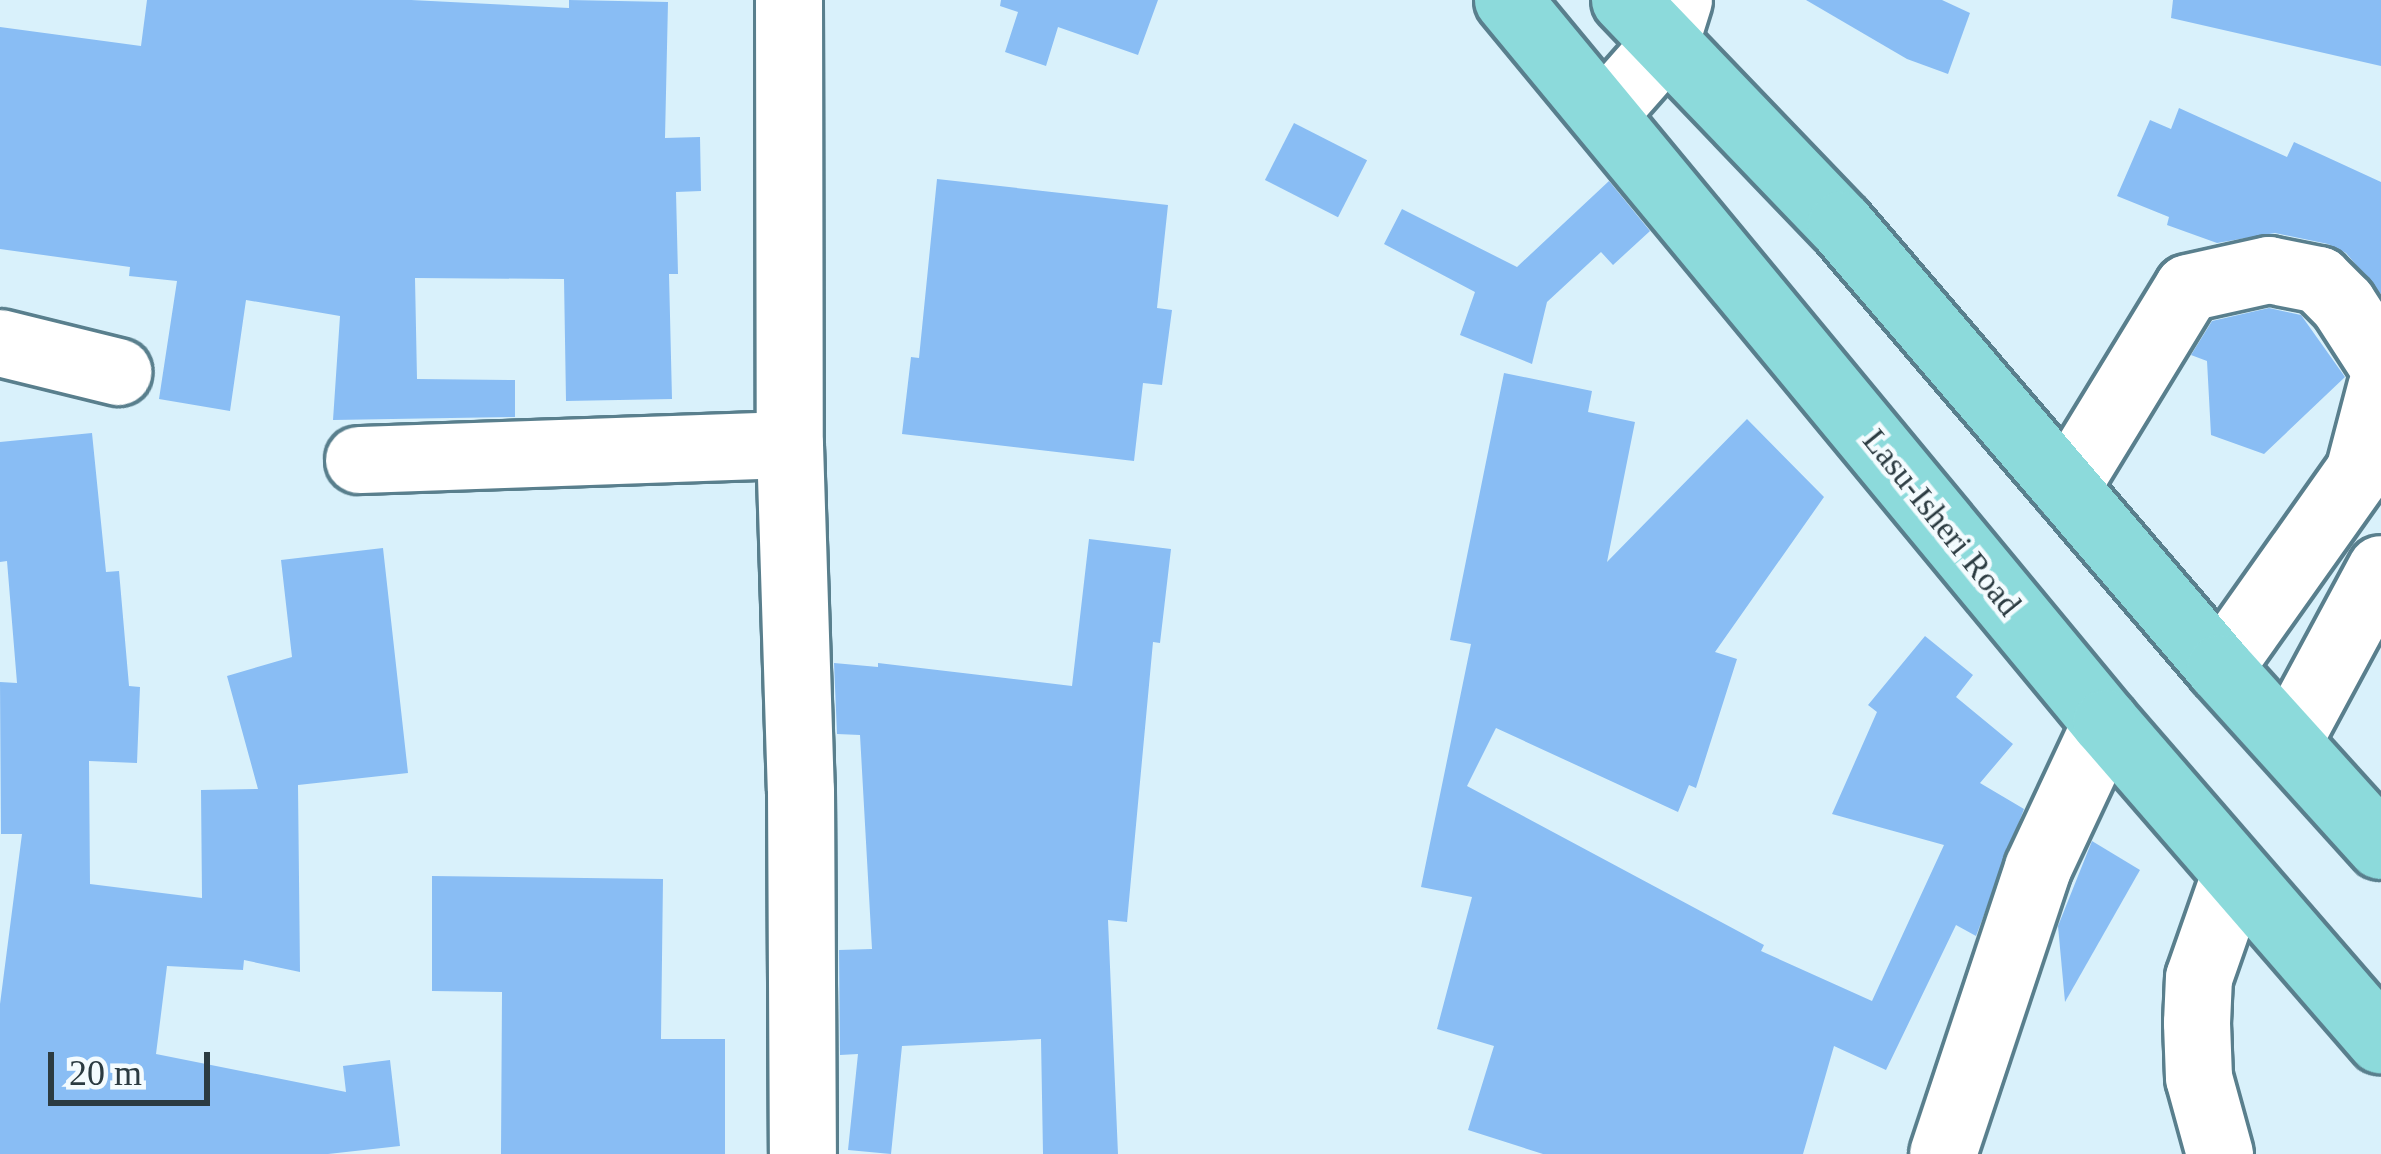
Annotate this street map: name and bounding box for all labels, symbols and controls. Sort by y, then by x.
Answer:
street label: Lasu-Isheri Road [1854,422,2028,624]
scale bar [54,1028,216,1102]
text: 20 m [69,1053,142,1093]

